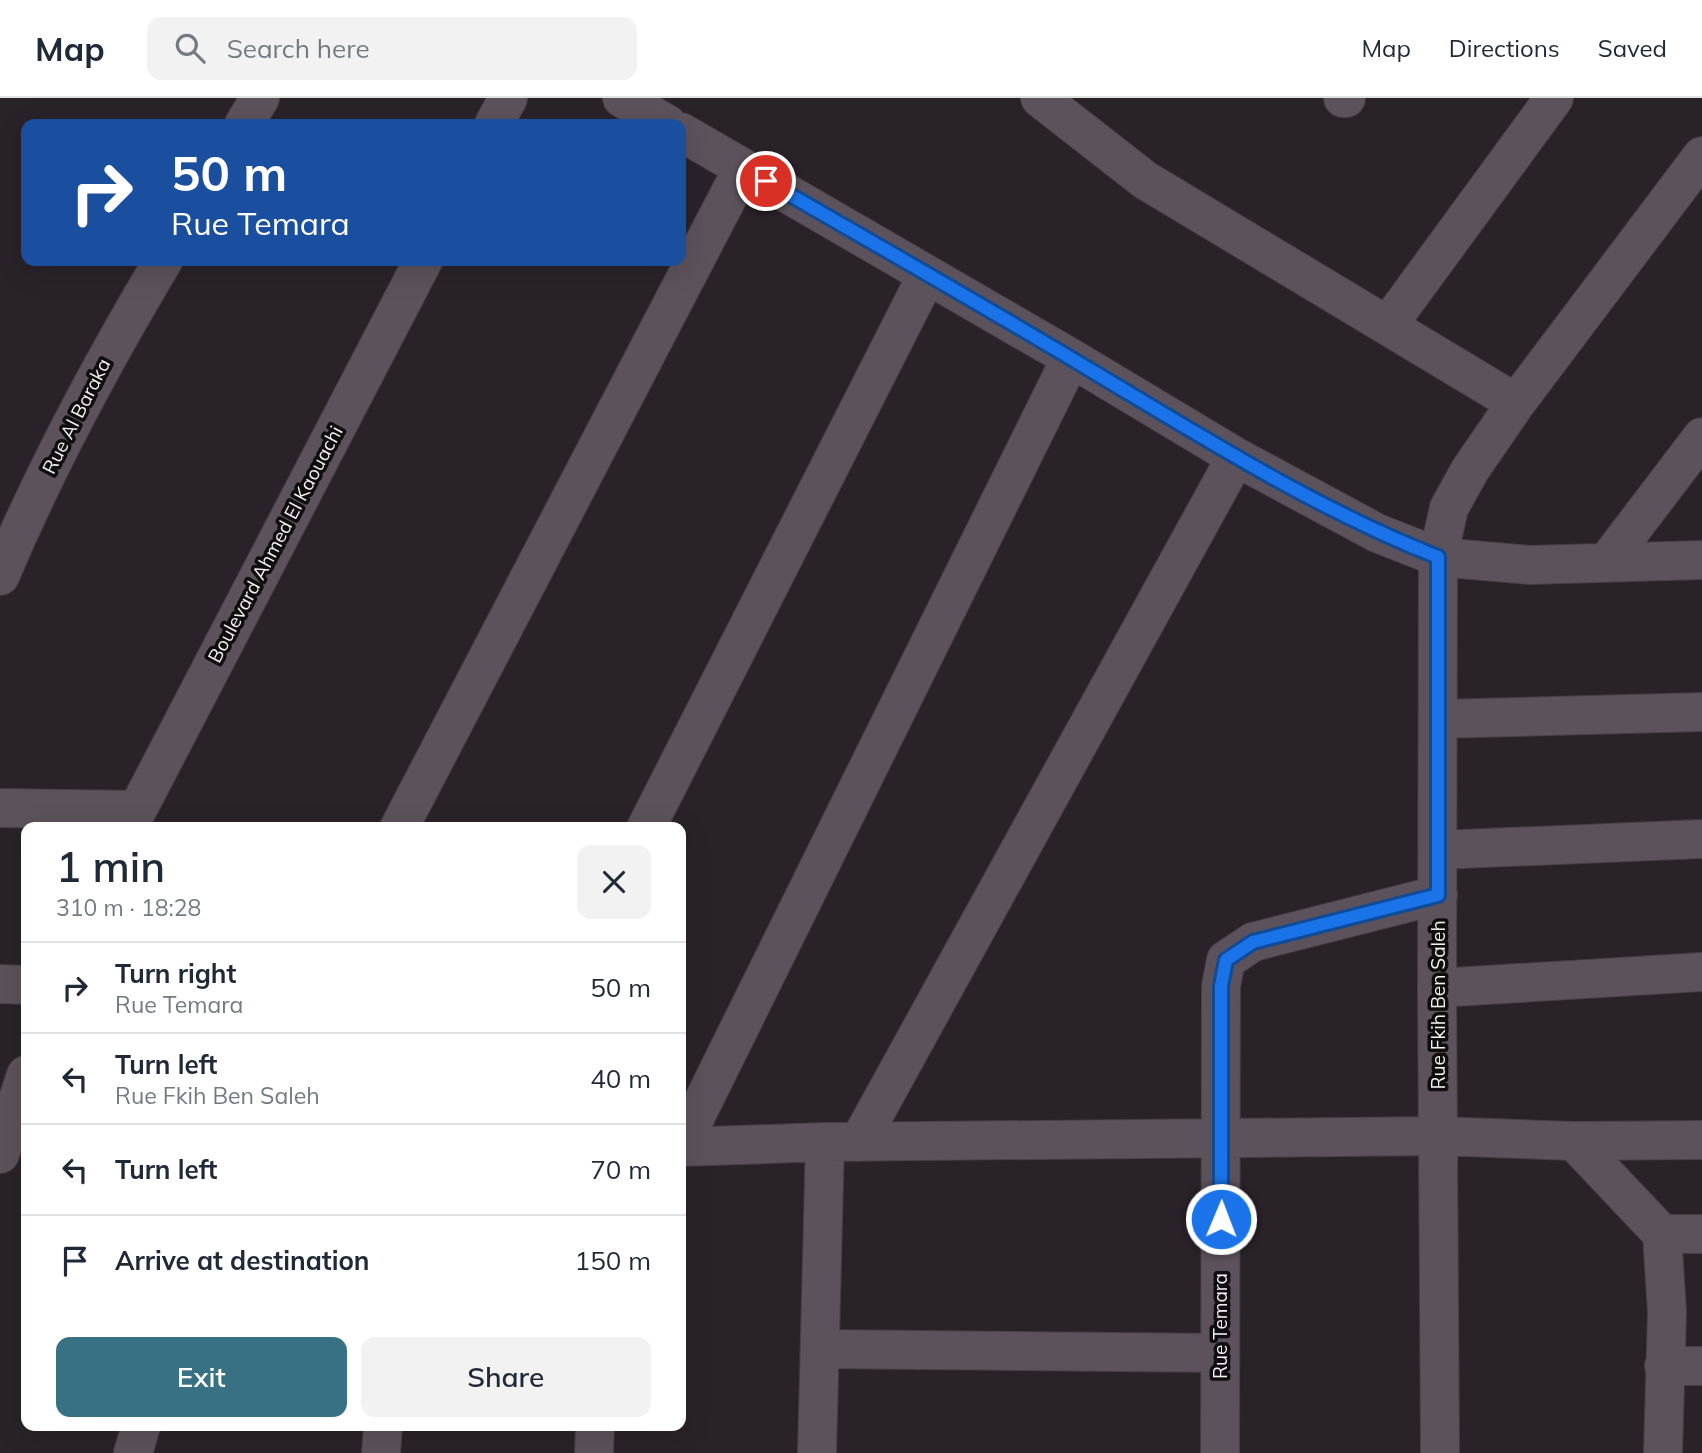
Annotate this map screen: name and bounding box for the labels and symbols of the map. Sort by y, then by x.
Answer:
pin [736,151,796,211]
street label: Rue Al Baraka [37,354,115,478]
street label: Boulevard Ahmed El Kaouachi [202,421,348,667]
street label: Rue Fkih Ben Saleh [1426,920,1450,1090]
position arrow [1184,1182,1258,1256]
street label: Rue Temara [1208,1273,1232,1379]

